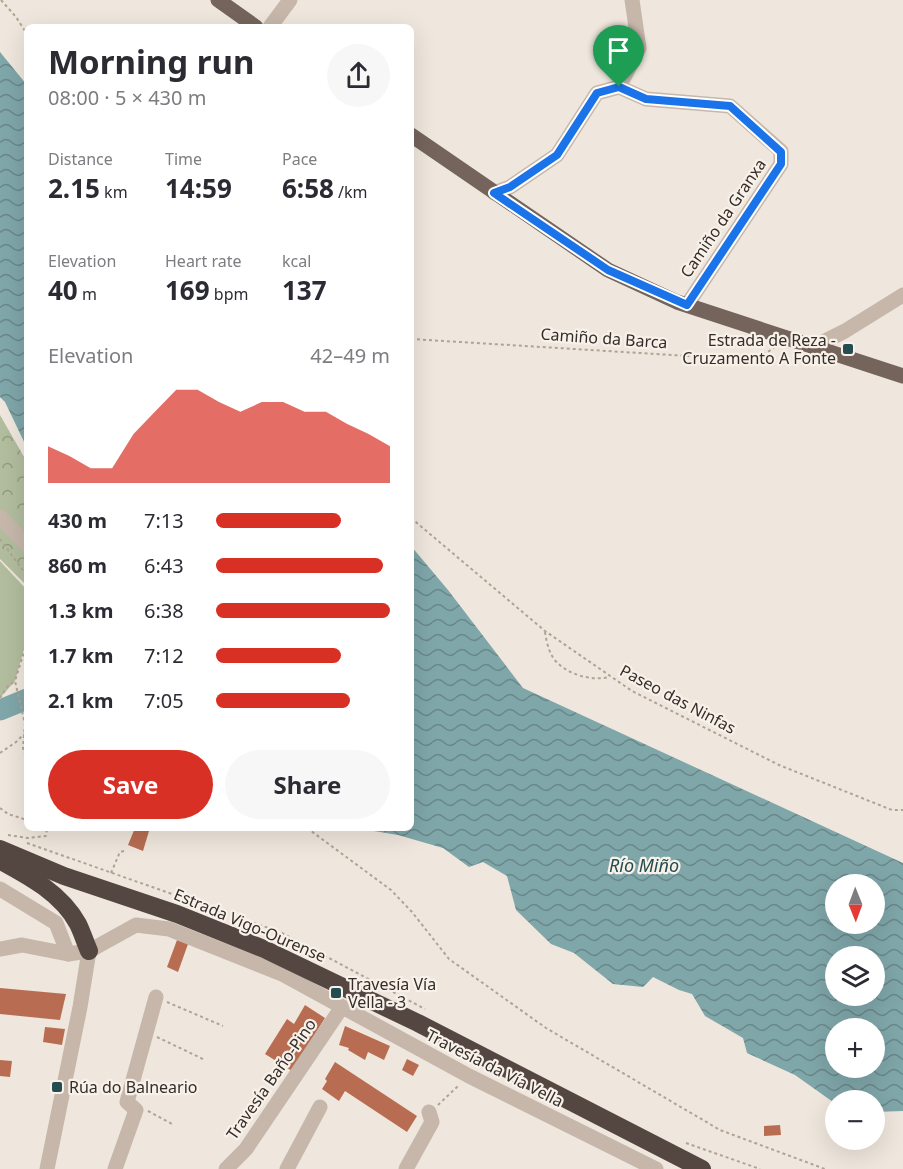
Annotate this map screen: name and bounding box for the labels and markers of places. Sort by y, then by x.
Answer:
pin [593,25,644,87]
place label: Estrada de Reza - Cruzamento A Fonte [682,329,836,369]
marker: Estrada de Reza - Cruzamento A Fonte [841,342,855,356]
place label: Travesía Vía Vella - 3 [348,973,436,1013]
marker: Travesía Vía Vella - 3 [329,986,343,1000]
place label: Rúa do Balneario [69,1076,197,1098]
marker: Rúa do Balneario [50,1080,64,1094]

